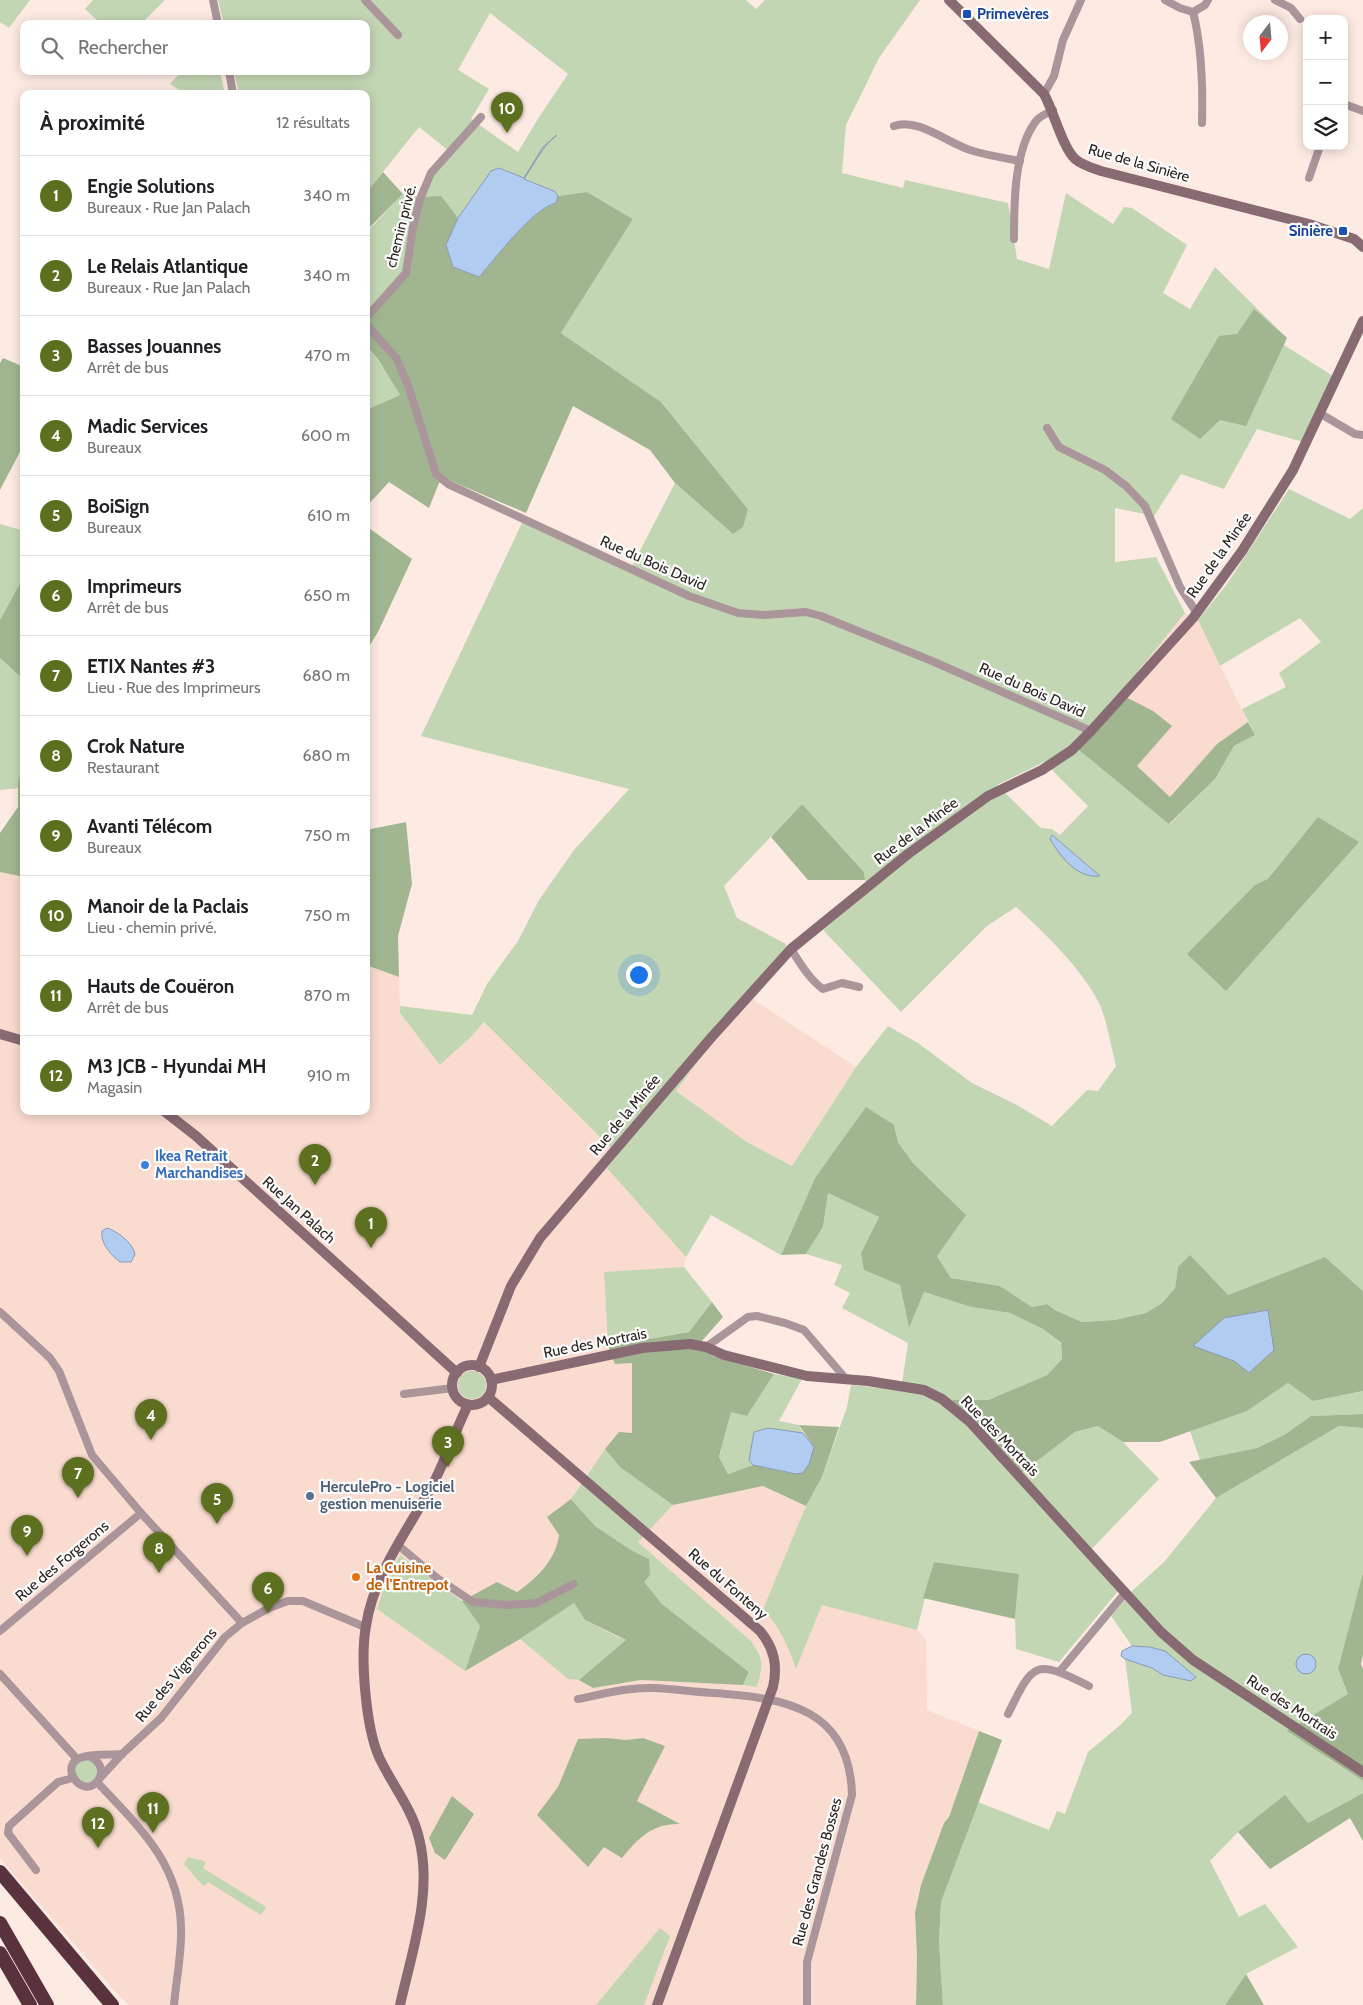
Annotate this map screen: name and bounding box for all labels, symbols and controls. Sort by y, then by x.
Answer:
place label: Primevères [977,5,1049,23]
marker: Primevères [961,8,973,20]
north arrow [1243,15,1288,60]
map controls [1303,15,1348,150]
button: + [1303,15,1348,60]
search box [20,20,370,75]
icon: search [38,34,66,62]
text: Rechercher [78,36,168,59]
button: − [1303,60,1348,105]
pin: 10 [491,92,523,133]
button: layers [1303,105,1348,150]
text: À proximité [40,110,145,135]
text: 12 résultats [276,113,350,132]
street label: Rue de la Sinière [1086,140,1192,186]
text: Engie Solutions [87,175,214,198]
street label: chemin privé. [382,183,420,269]
text: 1 [53,186,59,205]
text: 340 m [303,186,350,205]
text: Bureaux · Rue Jan Palach [87,198,250,217]
place label: Sinière [1289,222,1333,240]
marker: Sinière [1337,225,1349,237]
text: Le Relais Atlantique [87,255,248,278]
text: 2 [52,266,60,285]
text: 340 m [303,266,350,285]
text: Bureaux · Rue Jan Palach [87,278,250,297]
text: Basses Jouannes [87,335,221,358]
text: 3 [52,346,60,365]
text: 470 m [304,346,350,365]
text: Arrêt de bus [87,358,169,377]
text: Madic Services [87,415,208,438]
text: 4 [51,426,61,445]
text: 600 m [301,426,350,445]
text: Bureaux [87,438,142,457]
text: BoiSign [87,495,150,518]
text: 5 [52,506,60,525]
text: 610 m [307,506,350,525]
street label: Rue de la Minée [1183,509,1255,601]
text: Bureaux [87,518,142,537]
street label: Rue du Bois David [597,532,709,594]
text: Imprimeurs [87,575,182,598]
text: 6 [52,586,61,605]
text: 650 m [303,586,350,605]
text: Arrêt de bus [87,598,169,617]
text: ETIX Nantes #3 [87,655,215,678]
street label: Rue du Bois David [976,659,1088,721]
text: 7 [52,666,60,685]
text: 680 m [302,666,350,685]
text: Lieu · Rue des Imprimeurs [87,678,261,697]
text: Crok Nature [87,735,184,758]
text: 8 [51,746,61,765]
text: 680 m [302,746,350,765]
text: Restaurant [87,758,159,777]
street label: Rue de la Minée [871,793,962,868]
text: Avanti Télécom [87,815,212,838]
text: 9 [52,826,61,845]
text: 750 m [304,826,350,845]
text: Bureaux [87,838,142,857]
text: Manoir de la Paclais [87,895,248,918]
text: 10 [47,906,65,925]
text: 750 m [304,906,350,925]
text: Lieu · chemin privé. [87,918,217,937]
your location [626,962,652,988]
text: Hauts de Couëron [87,975,234,998]
text: 11 [50,986,62,1005]
text: 870 m [304,986,350,1005]
text: Arrêt de bus [87,998,169,1017]
text: M3 JCB - Hyundai MH [87,1055,266,1078]
text: 12 [49,1066,63,1085]
text: 910 m [307,1066,350,1085]
street label: Rue de la Minée [586,1071,664,1159]
text: Magasin [87,1078,142,1097]
pin: 2 [299,1144,331,1185]
place label: Ikea Retrait Marchandises [155,1147,243,1182]
marker: Ikea Retrait Marchandises [139,1159,151,1171]
street label: Rue Jan Palach [259,1173,339,1247]
pin: 1 [355,1207,387,1248]
street label: Rue des Mortrais [542,1324,648,1362]
street label: Rue des Mortrais [957,1392,1043,1480]
pin: 4 [135,1399,167,1440]
pin: 3 [432,1426,464,1467]
pin: 7 [62,1457,94,1498]
place label: HerculePro - Logiciel gestion menuiserie [320,1478,455,1513]
pin: 5 [201,1483,233,1524]
marker: HerculePro - Logiciel gestion menuiserie [304,1490,316,1502]
pin: 9 [11,1515,43,1556]
street label: Rue des Forgerons [12,1517,112,1605]
pin: 8 [143,1532,175,1573]
street label: Rue du Fonteny [685,1545,772,1624]
place label: La Cuisine de l'Entrepot [366,1559,449,1594]
marker: La Cuisine de l'Entrepot [350,1571,362,1583]
pin: 6 [252,1572,284,1613]
street label: Rue des Vignerons [131,1624,221,1726]
street label: Rue des Mortrais [1243,1671,1341,1743]
pin: 11 [137,1792,169,1833]
street label: Rue des Grandes Bosses [789,1796,845,1948]
pin: 12 [82,1807,114,1848]

